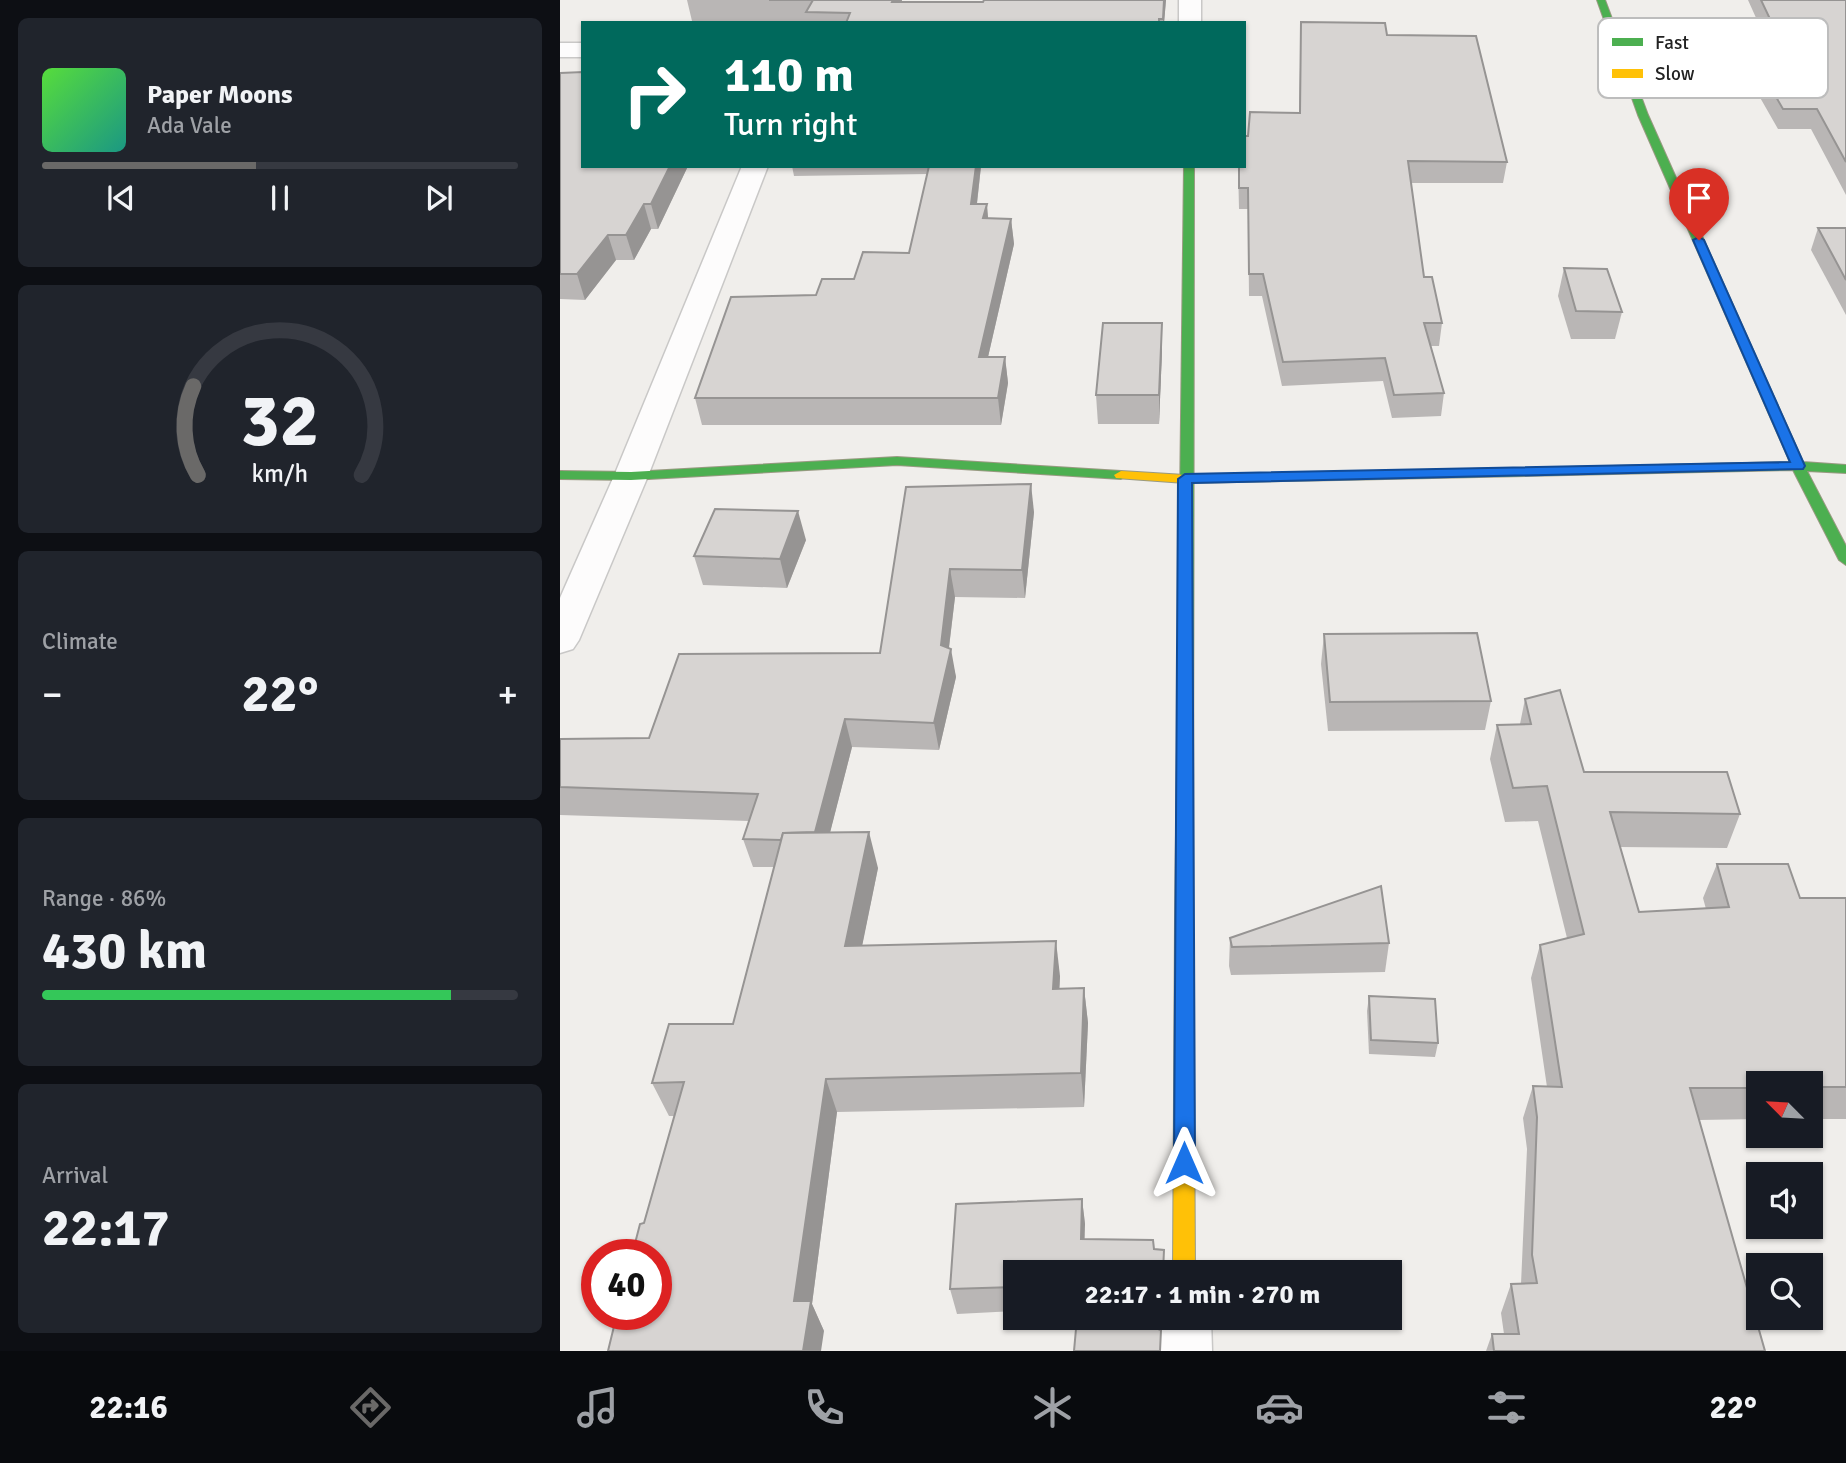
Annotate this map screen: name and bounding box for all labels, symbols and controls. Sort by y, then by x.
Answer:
legend [1598,18,1828,98]
text: Fast [1655,31,1689,55]
text: 110 m [724,45,854,105]
icon: right [609,49,700,140]
text: Slow [1655,62,1695,86]
text: Paper Moons [147,79,293,111]
text: Turn right [724,105,857,144]
text: Ada Vale [147,111,232,140]
pin [1669,168,1729,240]
icon: previous [102,179,140,217]
icon: pause [261,179,299,217]
icon: next [420,179,458,217]
icon: arrive [1680,179,1718,217]
text: 32 [241,377,319,466]
text: km/h [252,458,308,489]
text: Climate [42,627,118,656]
text: 22° [242,662,318,726]
text: − [42,671,63,718]
text: + [497,671,518,718]
text: Range · 86% [42,884,166,913]
text: 430 km [42,919,207,983]
north arrow [1746,1071,1824,1148]
map controls [1746,1071,1823,1330]
position arrow [1147,1126,1221,1200]
text: Arrival [42,1161,108,1190]
button: sound [1746,1162,1823,1239]
text: 22:17 [42,1196,170,1260]
speed limit sign: 40 [581,1239,672,1330]
button: search [1746,1253,1823,1330]
text: 22:17 · 1 min · 270 m [1085,1279,1320,1311]
icon: directions [346,1383,395,1432]
icon: music [573,1383,622,1432]
icon: phone [800,1383,849,1432]
icon: climate [1028,1383,1077,1432]
icon: car [1255,1383,1304,1432]
icon: filters [1482,1383,1531,1432]
text: 22:16 [89,1388,168,1427]
text: 22° [1709,1388,1757,1427]

